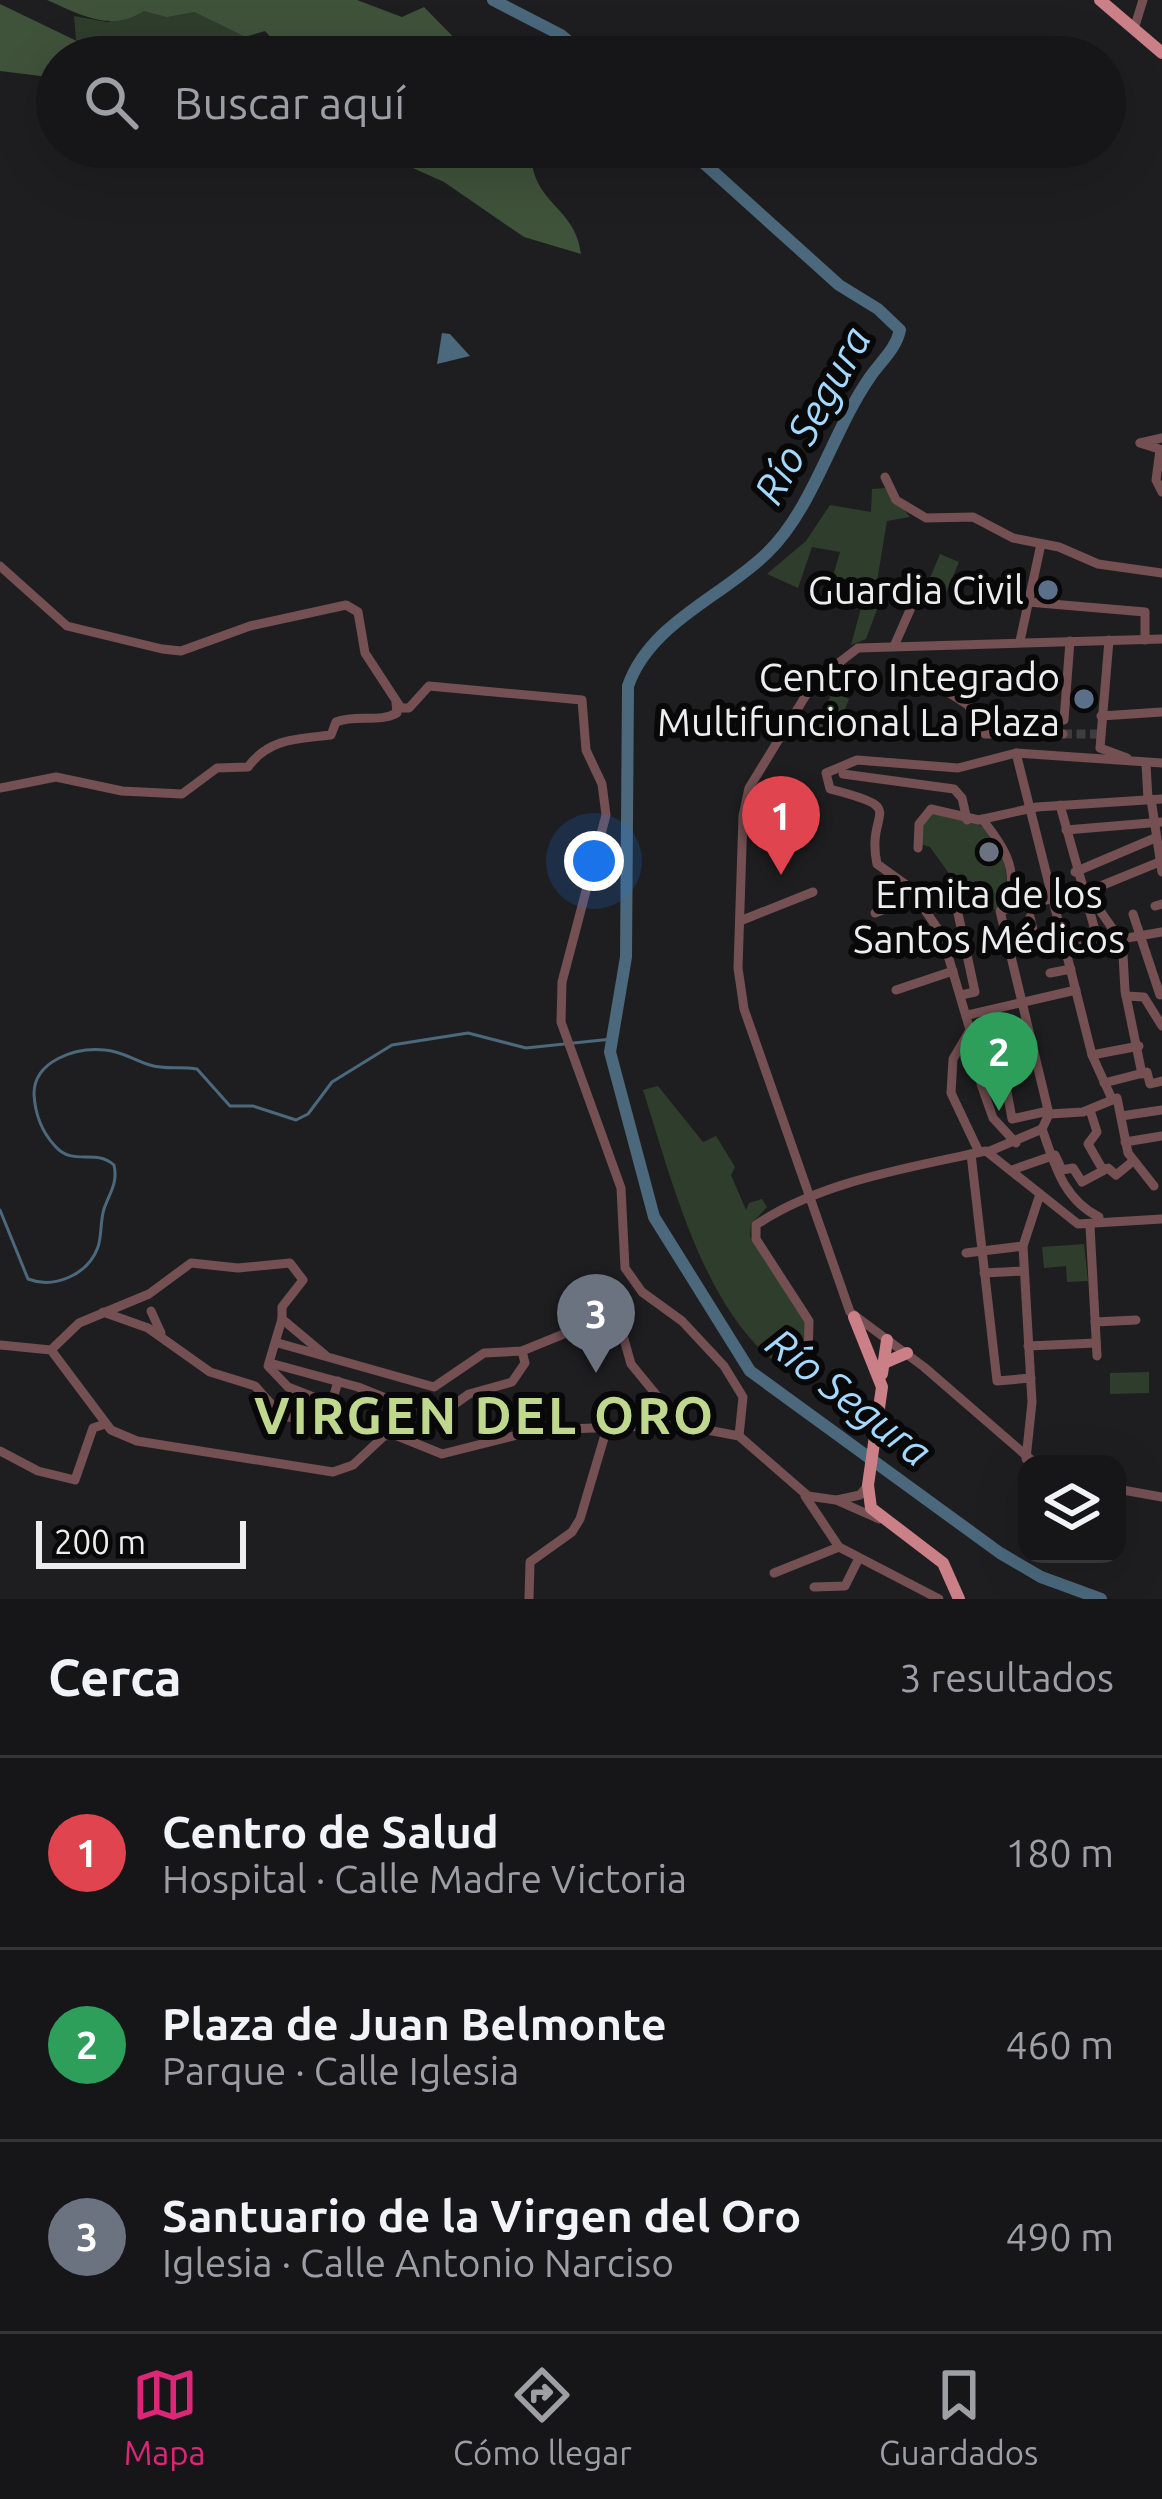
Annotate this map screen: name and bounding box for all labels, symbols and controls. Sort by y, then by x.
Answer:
search box [36,36,1126,168]
icon: search [78,69,144,135]
text: Buscar aquí [174,77,405,128]
water label: Río Segura [744,318,879,511]
place label: Guardia Civil [808,568,1024,611]
marker: Guardia Civil [1035,577,1061,603]
place label: Centro Integrado Multifuncional La Plaza [657,655,1060,743]
marker: Centro Integrado Multifuncional La Plaza [1071,686,1097,712]
pin: 1 [742,776,820,875]
your location [564,831,624,891]
marker: Ermita de los Santos Médicos [976,839,1002,865]
place label: Ermita de los Santos Médicos [853,872,1125,960]
pin: 2 [960,1012,1038,1111]
pin: 3 [557,1274,635,1373]
water label: Río Segura [758,1318,941,1475]
district label: VIRGEN DEL ORO [254,1386,716,1444]
map controls [1018,1455,1126,1563]
button: layers [1018,1455,1126,1563]
scale bar [36,1515,246,1568]
text: 200 m [54,1523,146,1560]
text: Cerca [48,1648,182,1706]
text: 3 resultados [900,1656,1114,1699]
text: Centro de Salud [162,1806,499,1857]
text: 1 [76,1831,98,1874]
text: 180 m [1005,1831,1114,1874]
text: Hospital · Calle Madre Victoria [162,1857,687,1900]
text: Plaza de Juan Belmonte [162,1998,667,2049]
text: 2 [76,2023,98,2066]
text: 460 m [1005,2023,1114,2066]
text: Parque · Calle Iglesia [162,2049,519,2092]
text: Santuario de la Virgen del Oro [162,2190,801,2241]
text: 3 [76,2215,98,2258]
text: 490 m [1005,2215,1114,2258]
text: Iglesia · Calle Antonio Narciso [162,2241,674,2284]
tab: Mapa [124,2362,206,2471]
tab: Cómo llegar [453,2362,632,2471]
tab: Guardados [879,2362,1038,2471]

